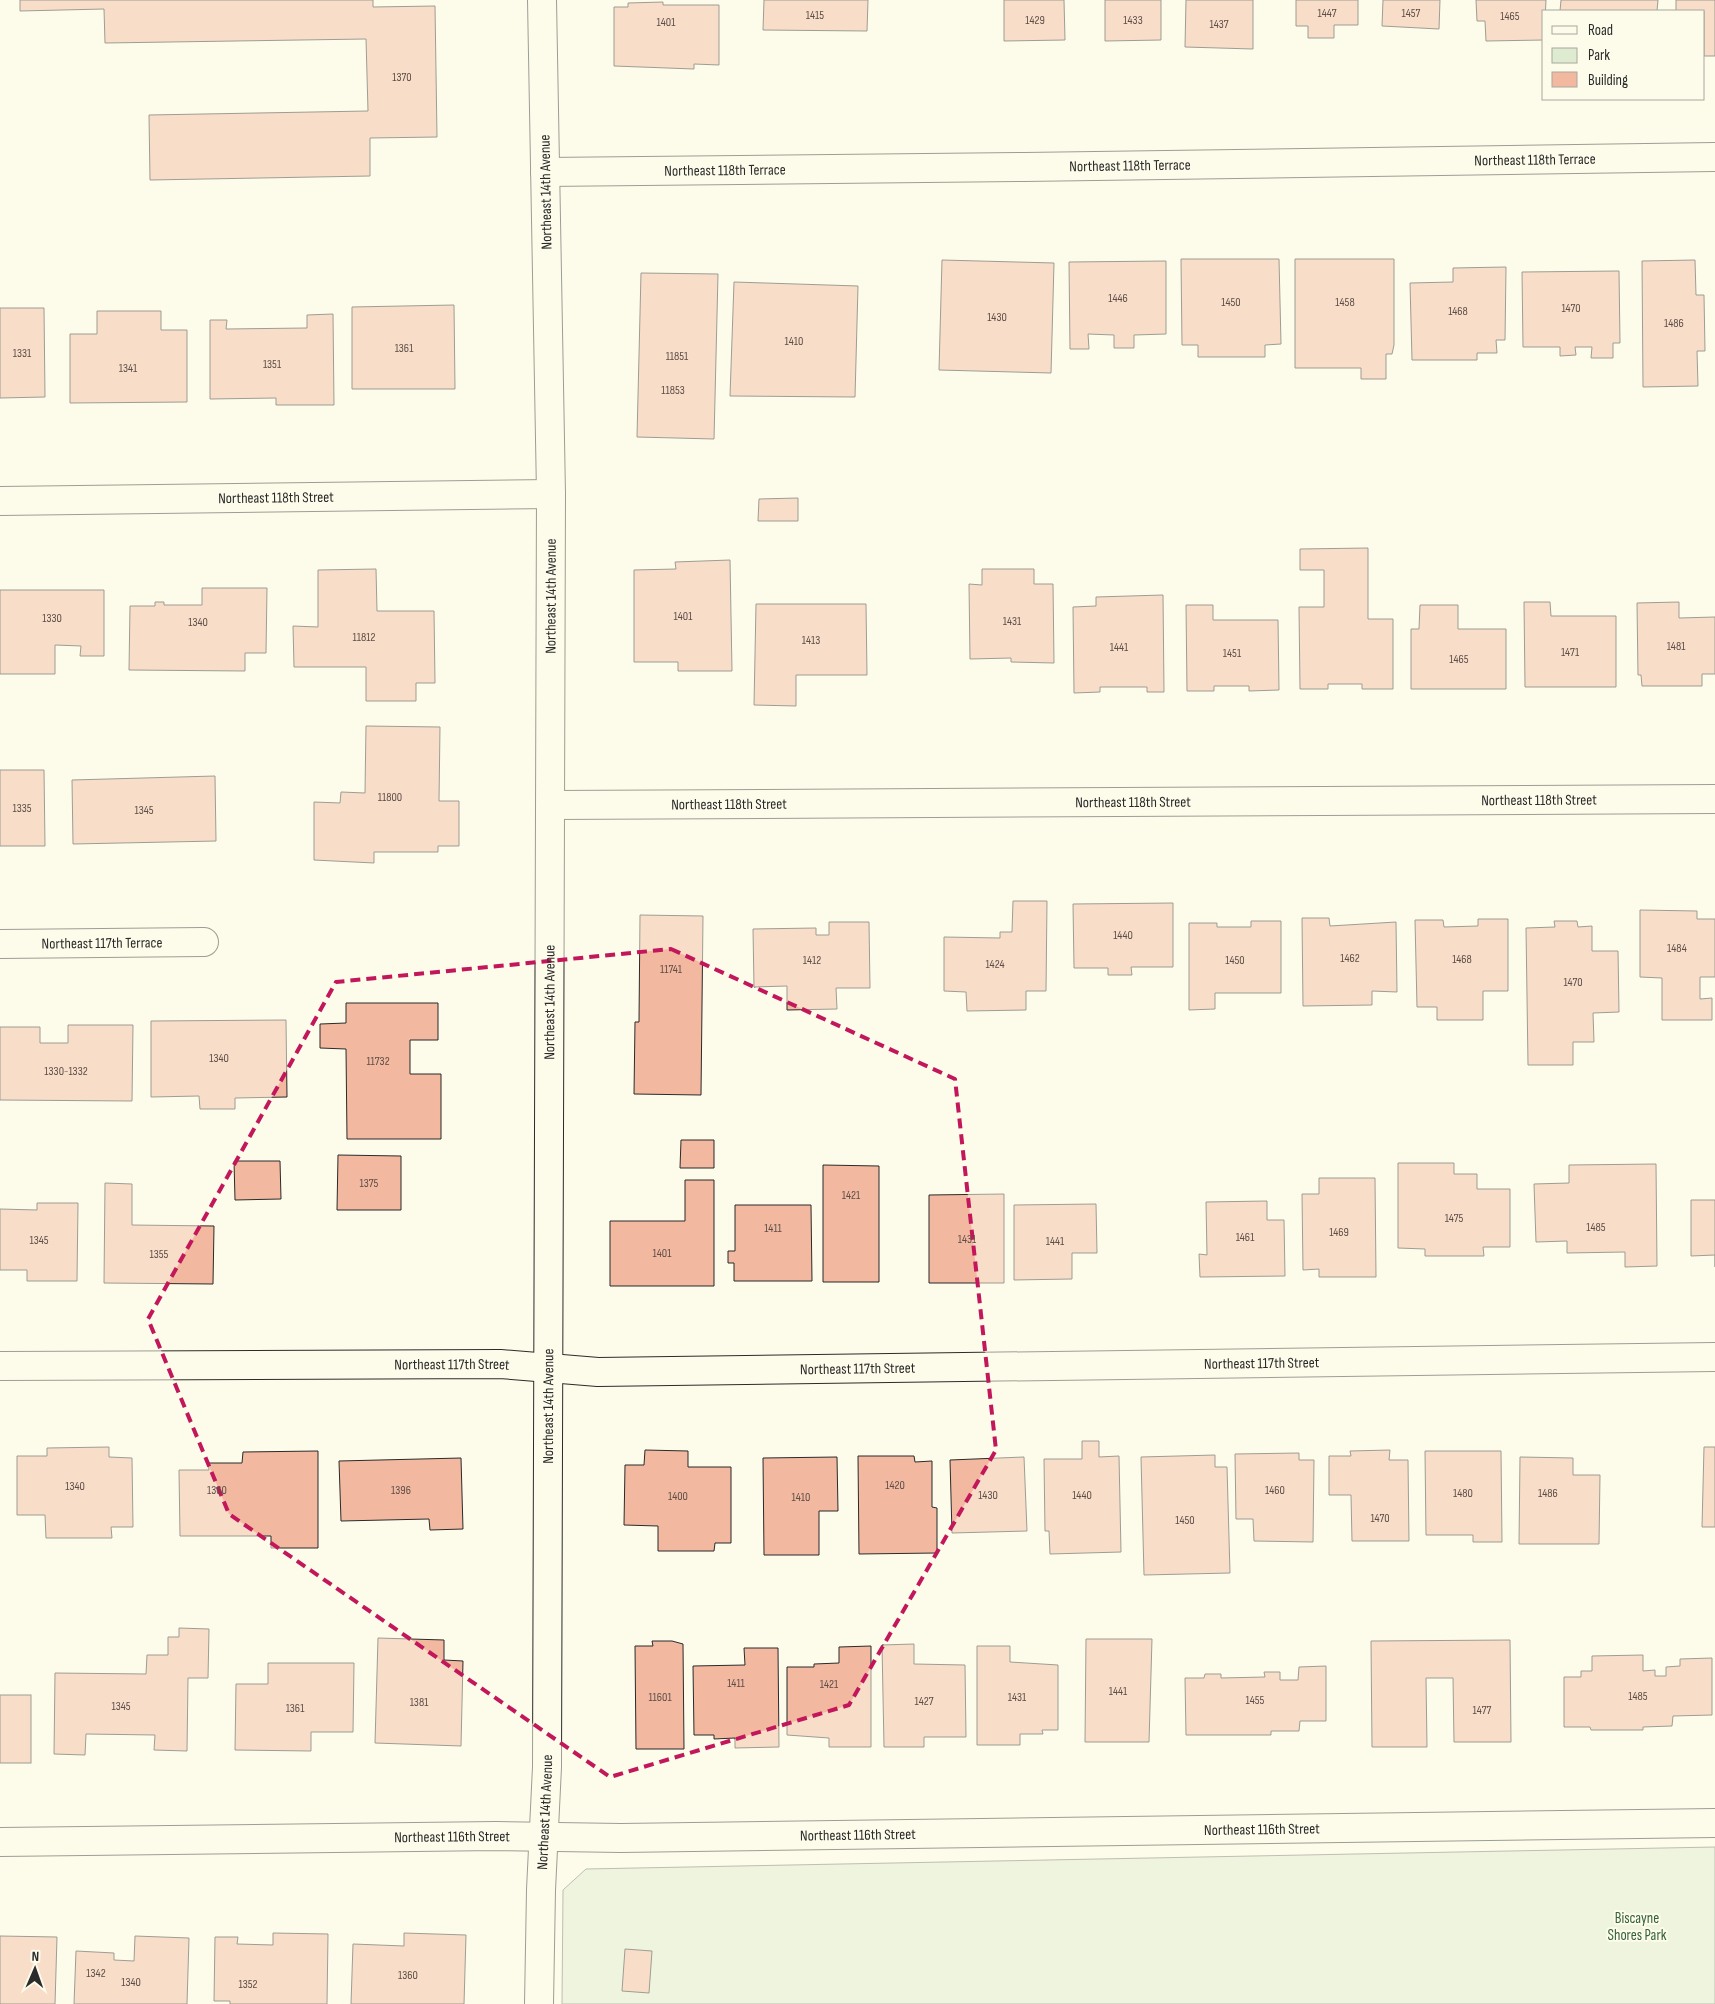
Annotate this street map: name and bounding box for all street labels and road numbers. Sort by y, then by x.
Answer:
street label: Northeast 14th Avenue [535,134,557,250]
street label: Northeast 118th Terrace [1474,149,1596,170]
street label: Northeast 118th Terrace [1069,155,1191,176]
street label: Northeast 118th Terrace [664,160,786,180]
street label: Northeast 118th Street [218,487,334,508]
street label: Northeast 14th Avenue [541,539,560,654]
street label: Northeast 118th Street [1481,790,1597,810]
street label: Northeast 118th Street [1075,792,1191,812]
street label: Northeast 118th Street [671,794,787,814]
street label: Northeast 117th Terrace [41,933,163,953]
street label: Northeast 14th Avenue [540,945,559,1060]
street label: Northeast 14th Avenue [538,1349,558,1464]
street label: Northeast 117th Street [1204,1353,1320,1373]
street label: Northeast 117th Street [394,1354,511,1374]
street label: Northeast 117th Street [800,1358,916,1379]
street label: Northeast 14th Avenue [533,1755,557,1870]
street label: Northeast 116th Street [1204,1819,1320,1840]
street label: Northeast 116th Street [800,1824,916,1845]
street label: Northeast 116th Street [394,1826,510,1847]

